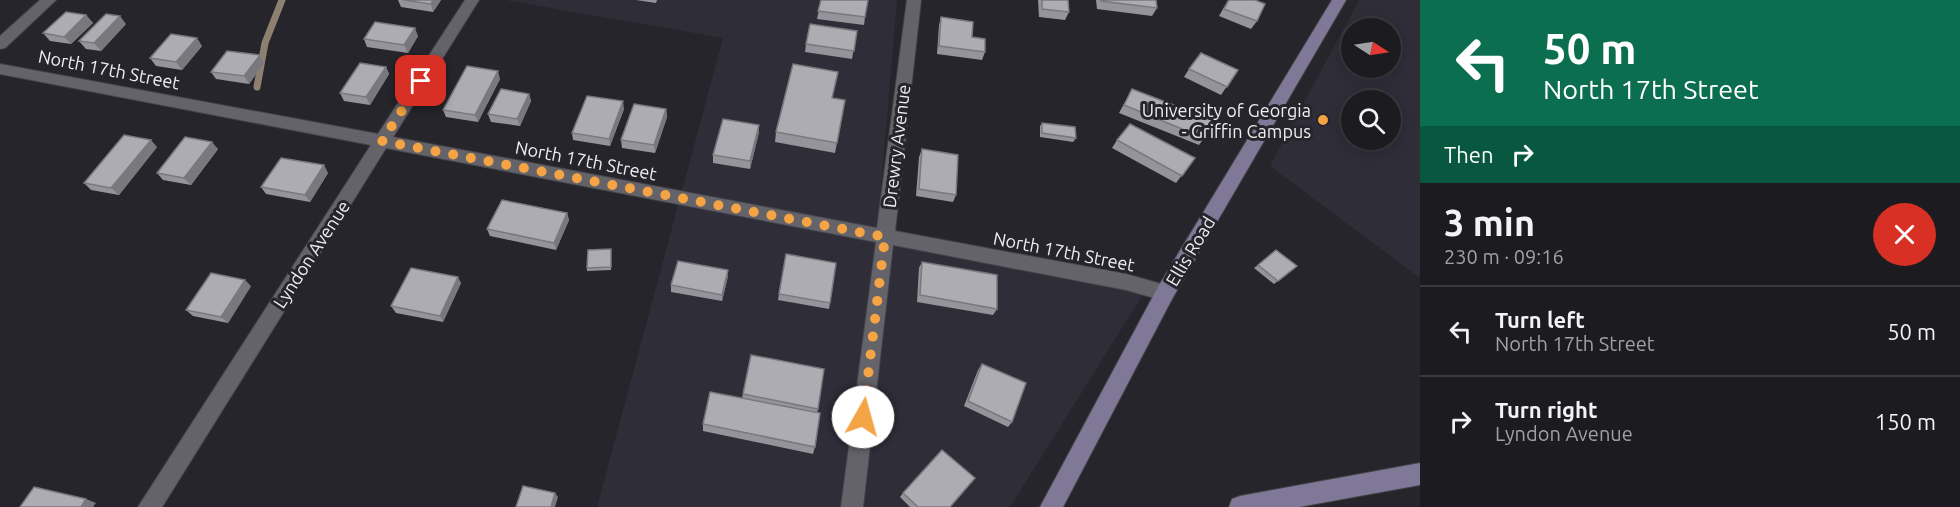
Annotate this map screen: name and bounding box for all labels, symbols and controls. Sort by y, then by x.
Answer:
north arrow [1341,18,1401,78]
map controls [1341,18,1401,150]
icon: left [1444,24,1522,102]
text: 50 m [1543,25,1637,72]
street label: North 17th Street [37,45,181,93]
pin [395,55,446,106]
icon: arrive [404,64,437,97]
text: North 17th Street [1543,74,1759,104]
street label: Drewry Avenue [879,83,913,209]
button: search [1341,90,1401,150]
place label: University of Georgia - Griffin Campus [1142,100,1311,141]
marker: University of Georgia - Griffin Campus [1316,113,1330,127]
street label: North 17th Street [514,136,658,184]
icon: right [1506,138,1539,171]
text: Then [1444,142,1494,167]
street label: Lyndon Avenue [269,197,353,311]
text: 3 min [1444,202,1535,243]
button: close [1873,203,1936,266]
street label: Ellis Road [1162,213,1218,289]
street label: North 17th Street [992,227,1136,275]
text: 230 m · 09:16 [1444,245,1564,268]
text: Turn left [1495,307,1585,332]
icon: left [1444,315,1477,348]
text: 50 m [1887,319,1936,344]
text: North 17th Street [1495,332,1655,355]
position arrow [831,385,895,449]
text: Turn right [1495,397,1597,422]
icon: right [1444,405,1477,438]
text: 150 m [1875,409,1936,434]
text: Lyndon Avenue [1495,422,1633,445]

